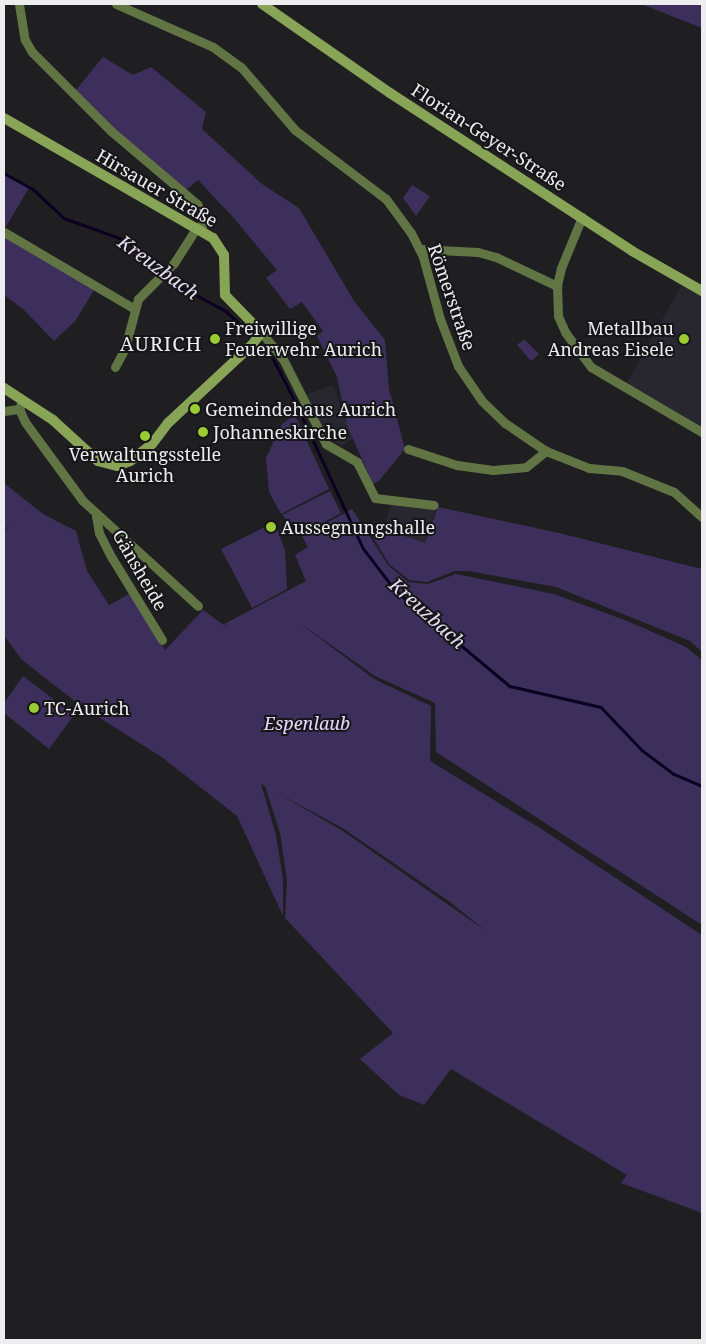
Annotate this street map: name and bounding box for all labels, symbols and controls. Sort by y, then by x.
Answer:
street label: Florian-Geyer-Straße [408,79,570,195]
street label: Hirsauer Straße [92,144,222,232]
water label: Kreuzbach [113,231,203,305]
street label: Römerstraße [424,241,480,353]
place label: Freiwillige Feuerwehr Aurich [225,318,382,360]
place label: Metallbau Andreas Eisele [548,318,674,360]
district label: AURICH [119,331,203,355]
marker: Freiwillige Feuerwehr Aurich [209,333,221,345]
marker: Metallbau Andreas Eisele [678,333,690,345]
place label: Gemeindehaus Aurich [205,398,396,420]
marker: Gemeindehaus Aurich [189,403,201,415]
place label: Johanneskirche [213,421,347,443]
marker: Johanneskirche [197,426,209,438]
marker: Verwaltungsstelle Aurich [139,430,151,442]
place label: Verwaltungsstelle Aurich [69,444,221,486]
place label: Aussegnungshalle [281,516,435,538]
marker: Aussegnungshalle [265,521,277,533]
street label: Gänsheide [108,526,172,614]
water label: Kreuzbach [384,574,470,654]
place label: TC-Aurich [44,697,130,719]
marker: TC-Aurich [28,702,40,714]
park label: Espenlaub [264,712,350,734]

